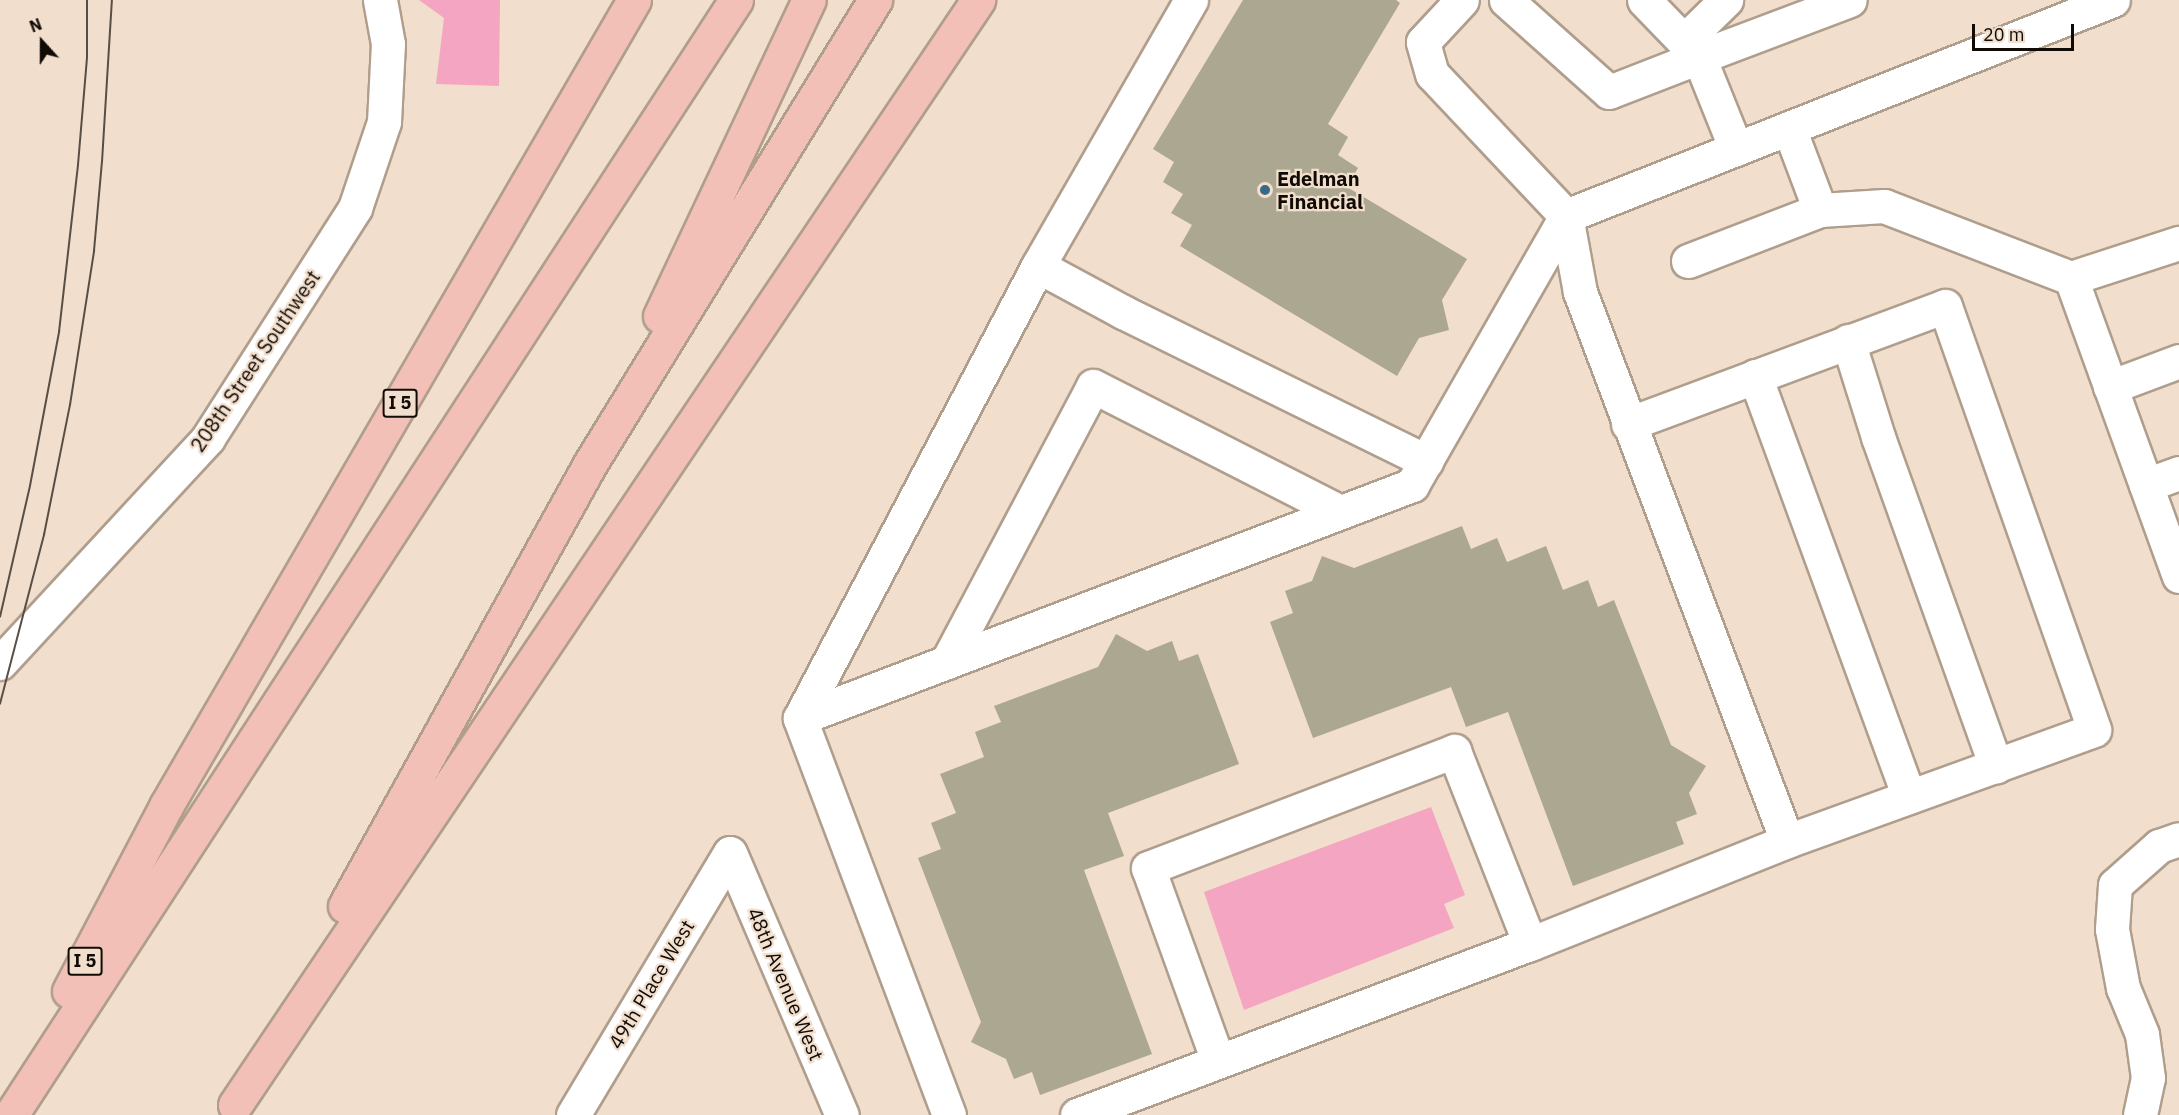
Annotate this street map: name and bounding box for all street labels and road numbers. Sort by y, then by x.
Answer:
street label: 208th Street Southwest [185,266,325,456]
road number: I 5 [382,388,418,418]
street label: 48th Avenue West [743,904,829,1064]
street label: 49th Place West [603,915,699,1053]
road number: I 5 [67,946,103,976]

